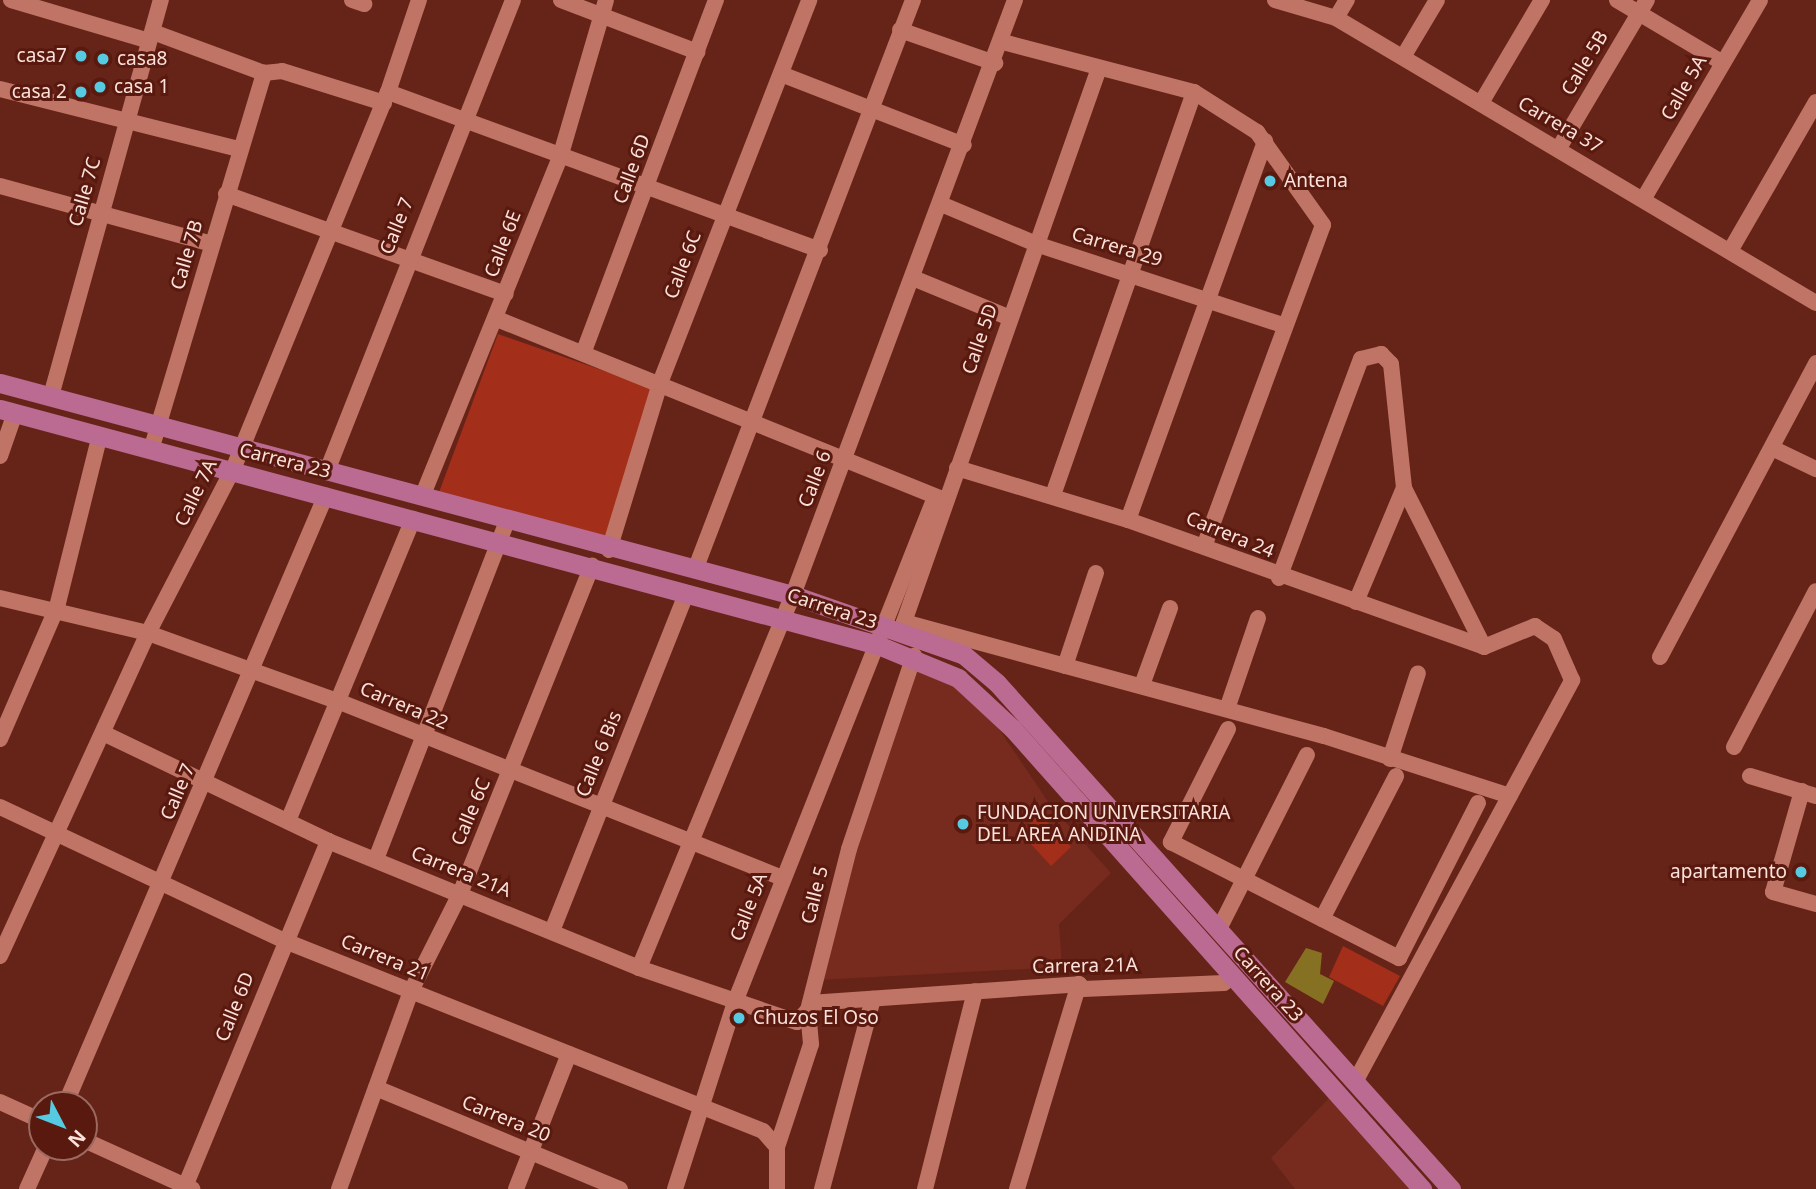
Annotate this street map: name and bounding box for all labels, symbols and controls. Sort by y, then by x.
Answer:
street label: Calle 5B [1557,27,1613,99]
place label: casa7 [17,45,67,67]
marker: casa7 [73,48,89,64]
place label: casa8 [117,48,167,70]
marker: casa8 [95,51,111,67]
street label: Calle 5A [1656,51,1712,125]
place label: casa 1 [114,76,169,98]
marker: casa 1 [92,79,108,95]
place label: casa 2 [12,81,67,103]
marker: casa 2 [73,84,89,100]
street label: Carrera 37 [1514,92,1606,158]
street label: Calle 6D [609,131,655,207]
street label: Calle 7C [64,155,106,229]
place label: Antena [1284,170,1348,192]
marker: Antena [1262,173,1278,189]
street label: Calle 7 [375,194,419,258]
street label: Calle 6E [480,207,526,281]
street label: Calle 7B [166,218,208,292]
street label: Carrera 29 [1069,222,1165,272]
street label: Calle 6C [660,228,706,302]
street label: Calle 5D [957,301,1003,377]
street label: Carrera 23 [237,439,333,483]
street label: Calle 6 [794,447,836,511]
street label: Calle 7A [170,456,222,530]
street label: Carrera 24 [1182,507,1278,563]
street label: Carrera 23 [784,584,880,634]
street label: Carrera 22 [357,677,451,735]
street label: Calle 6 Bis [572,708,626,800]
street label: Calle 7 [156,760,200,824]
street label: Calle 6C [447,775,495,849]
place label: FUNDACION UNIVERSITARIA DEL AREA ANDINA [977,802,1230,846]
marker: FUNDACION UNIVERSITARIA DEL AREA ANDINA [955,816,971,832]
street label: Carrera 21A [408,842,514,902]
place label: apartamento [1670,861,1787,883]
street label: Calle 5 [797,864,833,926]
marker: apartamento [1793,864,1809,880]
street label: Calle 5A [726,870,772,944]
street label: Carrera 21 [337,930,433,986]
street label: Carrera 23 [1228,942,1308,1026]
street label: Carrera 21A [1032,954,1138,978]
street label: Calle 6D [211,969,259,1045]
place label: Chuzos El Oso [753,1007,879,1029]
marker: Chuzos El Oso [731,1010,747,1026]
north arrow [28,1091,98,1161]
street label: Carrera 20 [458,1091,554,1147]
text: N [62,1124,92,1153]

